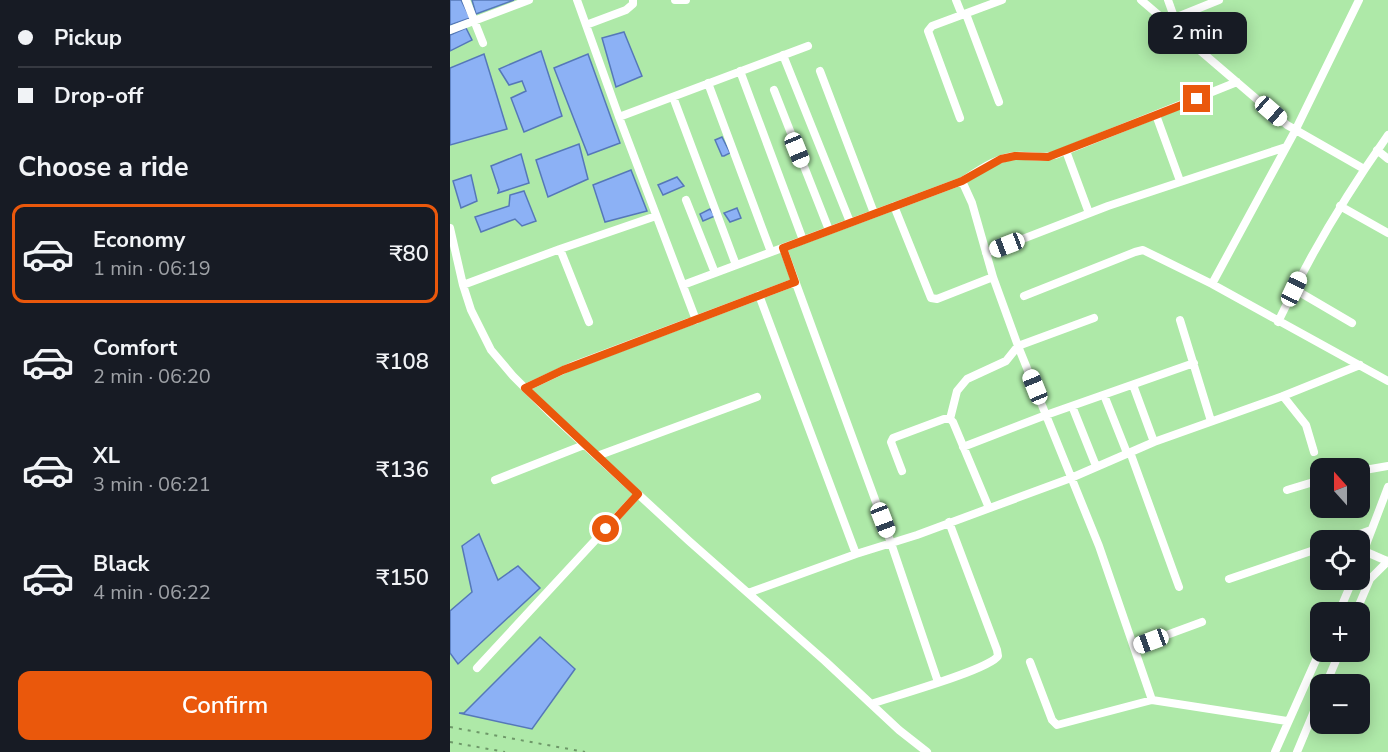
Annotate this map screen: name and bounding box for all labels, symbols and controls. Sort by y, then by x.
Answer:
callout: 2 min [1148,12,1246,54]
text: 2 min [1172,19,1223,46]
text: Pickup [54,23,122,53]
text: Drop-off [54,81,143,111]
route end [1183,85,1210,112]
car [1252,92,1290,130]
car [782,130,812,170]
text: Choose a ride [18,149,189,186]
text: Economy [93,225,185,255]
icon: car [21,227,75,281]
car [987,230,1027,260]
text: ₹80 [389,239,429,269]
text: 1 min · 06:19 [93,255,211,282]
car [1278,269,1310,309]
text: Comfort [93,333,177,363]
icon: car [21,335,75,389]
text: ₹108 [376,347,429,377]
text: 2 min · 06:20 [93,363,211,390]
car [1020,367,1050,407]
text: XL [93,441,120,471]
icon: car [21,443,75,497]
text: ₹136 [376,455,429,485]
north arrow [1310,458,1370,518]
map controls [1310,458,1370,734]
text: 3 min · 06:21 [93,471,211,498]
car [868,500,898,540]
route start [592,515,619,542]
button: locate [1310,530,1370,590]
text: Black [93,549,149,579]
icon: car [21,551,75,605]
text: ₹150 [376,563,429,593]
text: 4 min · 06:22 [93,579,211,606]
button: + [1310,602,1370,662]
car [1131,626,1171,656]
button: Confirm [18,671,432,740]
button: − [1310,674,1370,734]

